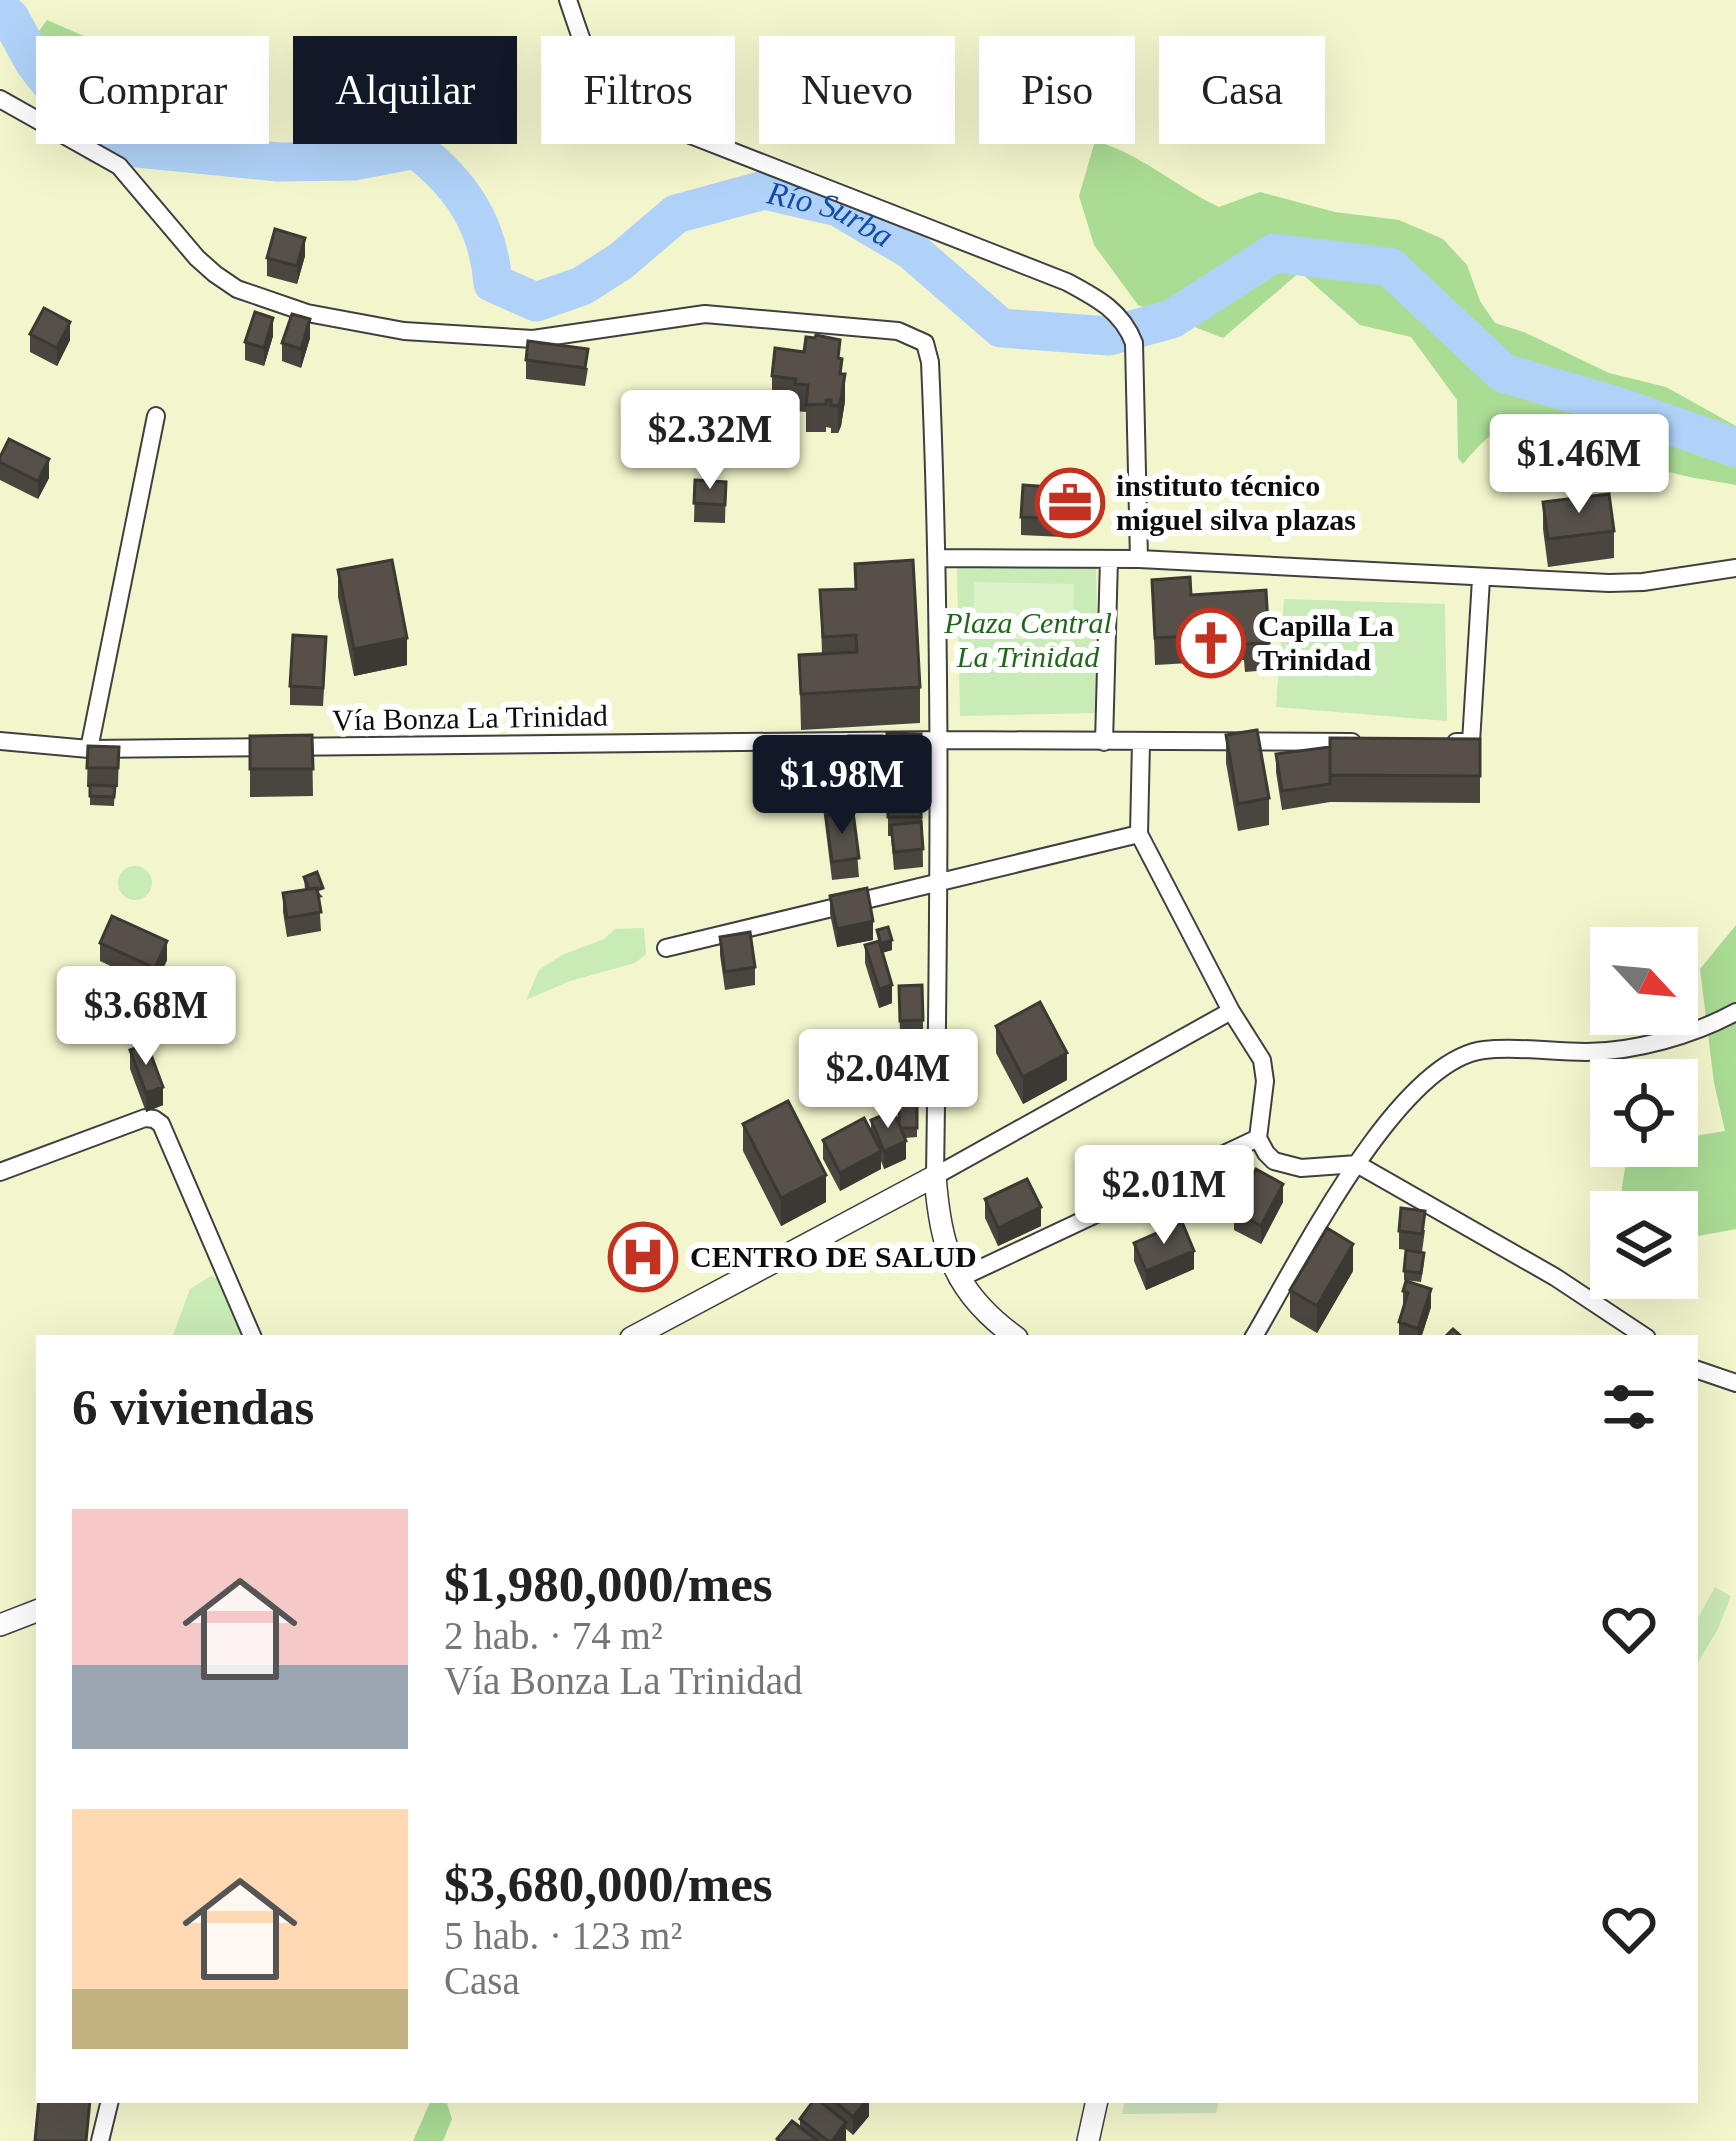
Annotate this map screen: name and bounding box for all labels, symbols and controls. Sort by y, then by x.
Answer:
chip: Comprar [36,36,269,144]
chip: Alquilar [293,36,517,144]
chip: Filtros [541,36,735,144]
chip: Nuevo [759,36,955,144]
chip: Piso [979,36,1135,144]
chip: Casa [1159,36,1325,144]
water label: Río Surba [763,174,899,255]
pin: $2.32M [612,390,808,492]
text: $2.32M [648,407,772,450]
pin: $1.46M [1481,414,1677,516]
text: $1.46M [1517,431,1641,474]
office icon: instituto técnico miguel silva plazas [1035,468,1105,538]
place label: instituto técnico miguel silva plazas [1116,469,1356,536]
park label: Plaza Central La Trinidad [943,606,1112,673]
church icon: Capilla La Trinidad [1176,608,1246,678]
place label: Capilla La Trinidad [1258,609,1394,676]
street label: Vía Bonza La Trinidad [332,699,608,736]
pin: $1.98M [744,735,940,837]
text: $1.98M [780,752,904,795]
north arrow [1590,927,1698,1035]
map controls [1590,927,1698,1299]
pin: $3.68M [48,966,244,1068]
text: $3.68M [84,983,208,1026]
pin: $2.04M [790,1029,986,1131]
text: $2.04M [826,1046,950,1089]
button: locate [1590,1059,1698,1167]
pin: $2.01M [1066,1145,1262,1247]
text: $2.01M [1102,1162,1226,1205]
button: layers [1590,1191,1698,1299]
hospital icon: CENTRO DE SALUD [608,1222,678,1292]
place label: CENTRO DE SALUD [690,1240,977,1273]
icon: filters [1596,1374,1662,1440]
text: 6 viviendas [72,1379,314,1435]
text: $1,980,000/mes [444,1556,773,1612]
icon: home [168,1557,312,1701]
icon: heart [1596,1596,1662,1662]
text: 2 hab. · 74 m² [444,1614,663,1657]
text: Vía Bonza La Trinidad [444,1659,803,1702]
text: $3,680,000/mes [444,1856,773,1912]
icon: home [168,1857,312,2001]
icon: heart [1596,1896,1662,1962]
text: 5 hab. · 123 m² [444,1914,682,1957]
text: Casa [444,1959,520,2002]

